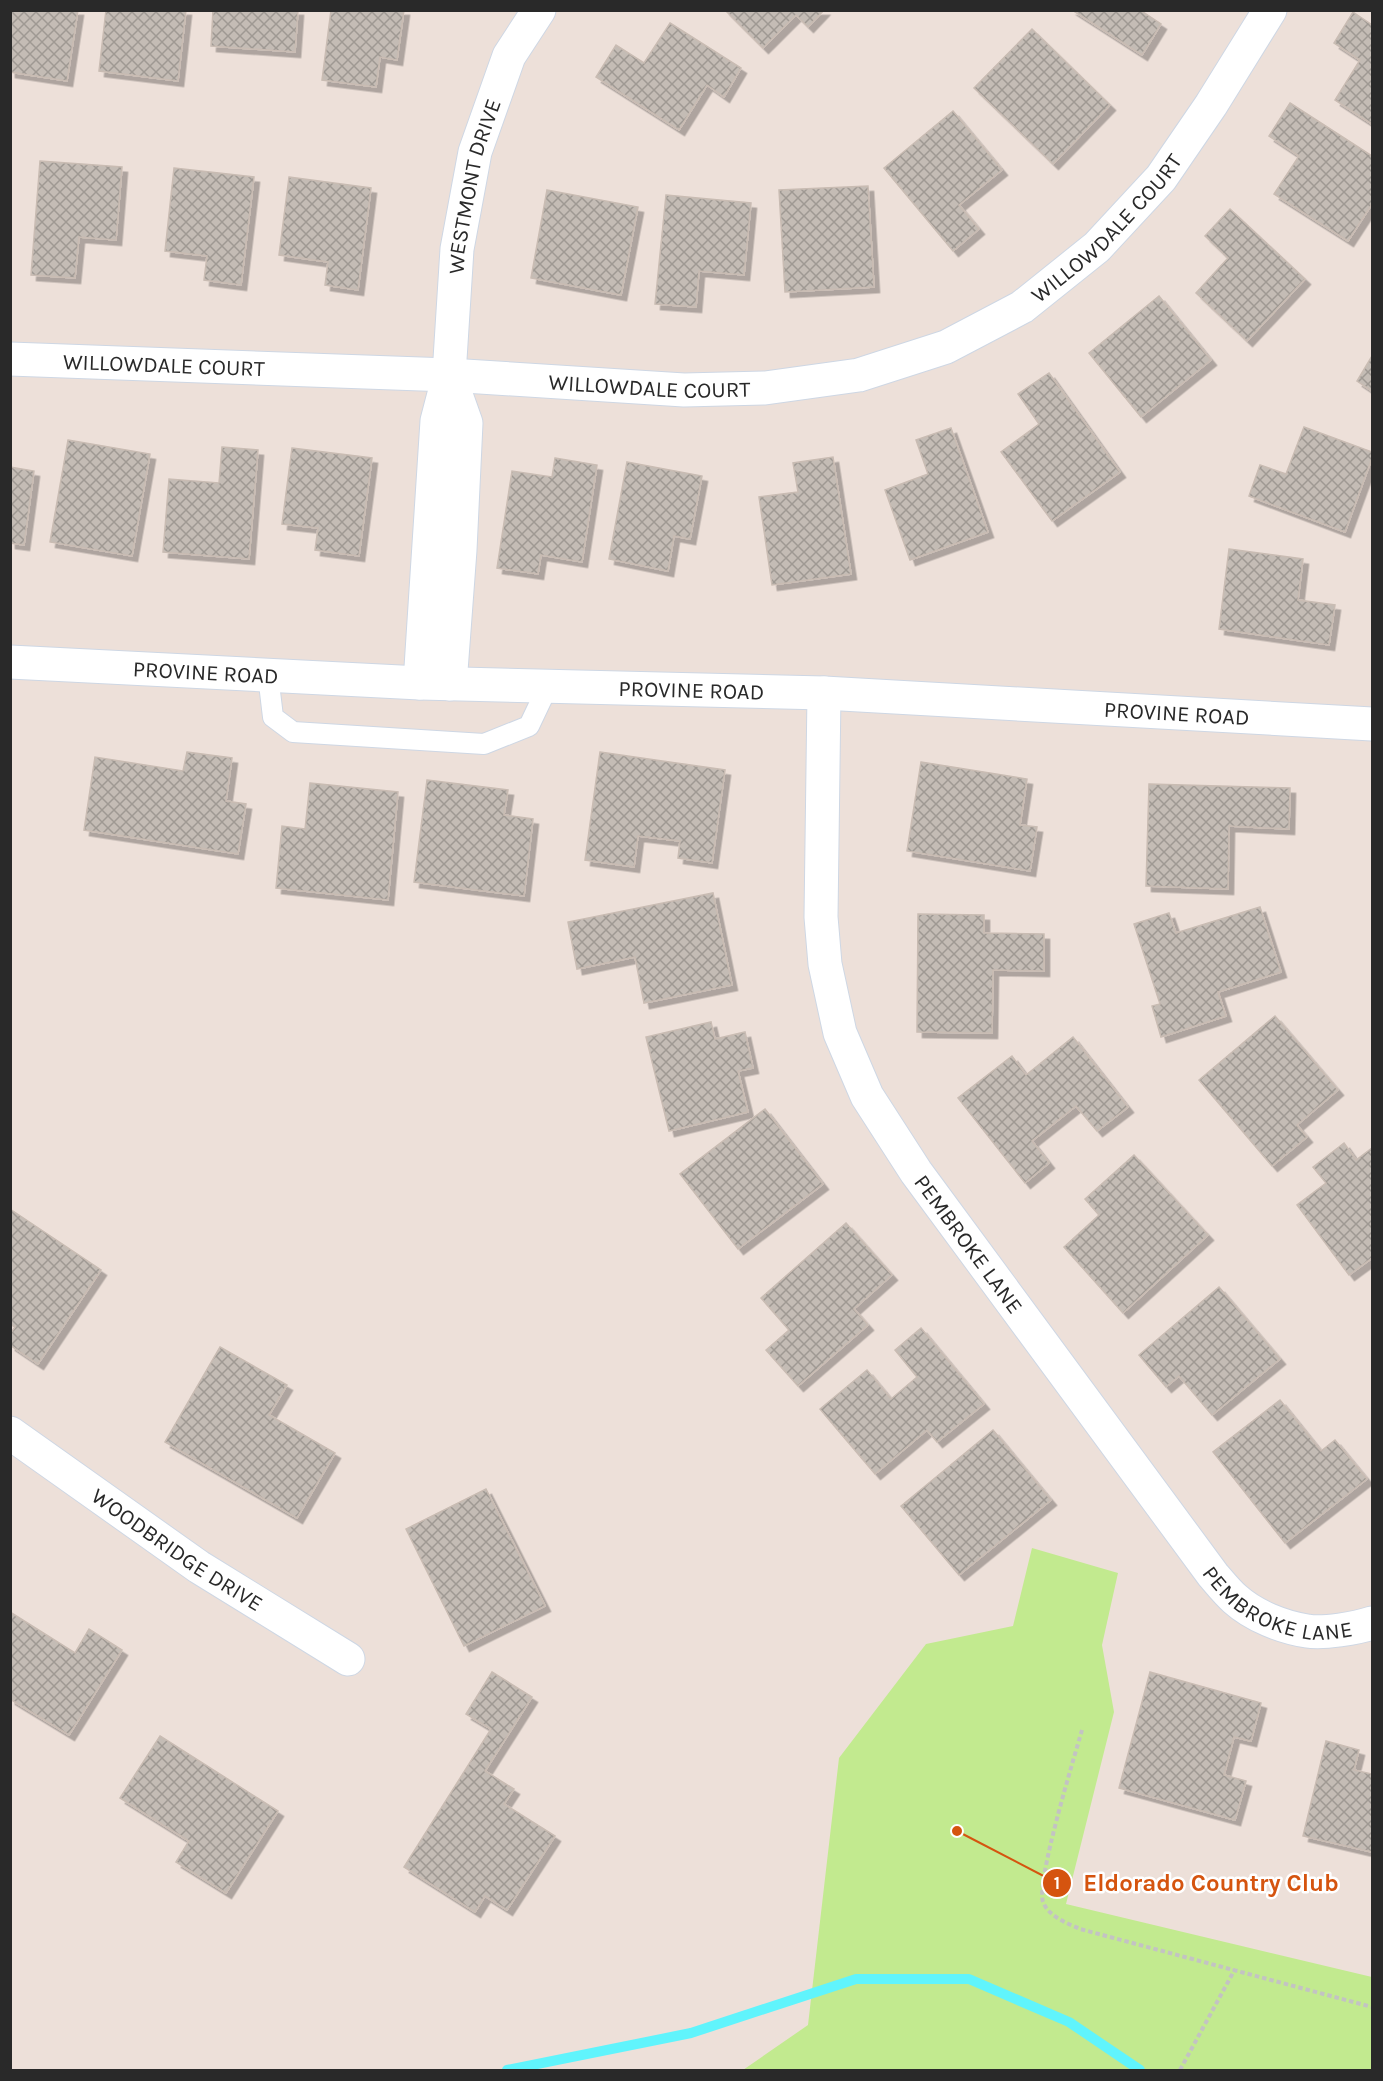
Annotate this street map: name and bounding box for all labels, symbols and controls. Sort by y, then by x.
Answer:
street label: WESTMONT DRIVE [443,95,507,275]
street label: WILLOWDALE COURT [1026,149,1188,309]
street label: WILLOWDALE COURT [62,349,265,382]
street label: WILLOWDALE COURT [548,369,751,404]
street label: PROVINE ROAD [132,656,279,690]
street label: PROVINE ROAD [618,676,765,706]
street label: PROVINE ROAD [1103,697,1250,731]
street label: PEMBROKE LANE [908,1170,1028,1319]
street label: WOODBRIDGE DRIVE [86,1483,267,1617]
street label: PEMBROKE LANE [1197,1561,1354,1646]
callout: Eldorado Country Club [1042,1862,1351,1904]
text: Eldorado Country Club [1083,1869,1339,1897]
text: 1 [1054,1872,1060,1894]

